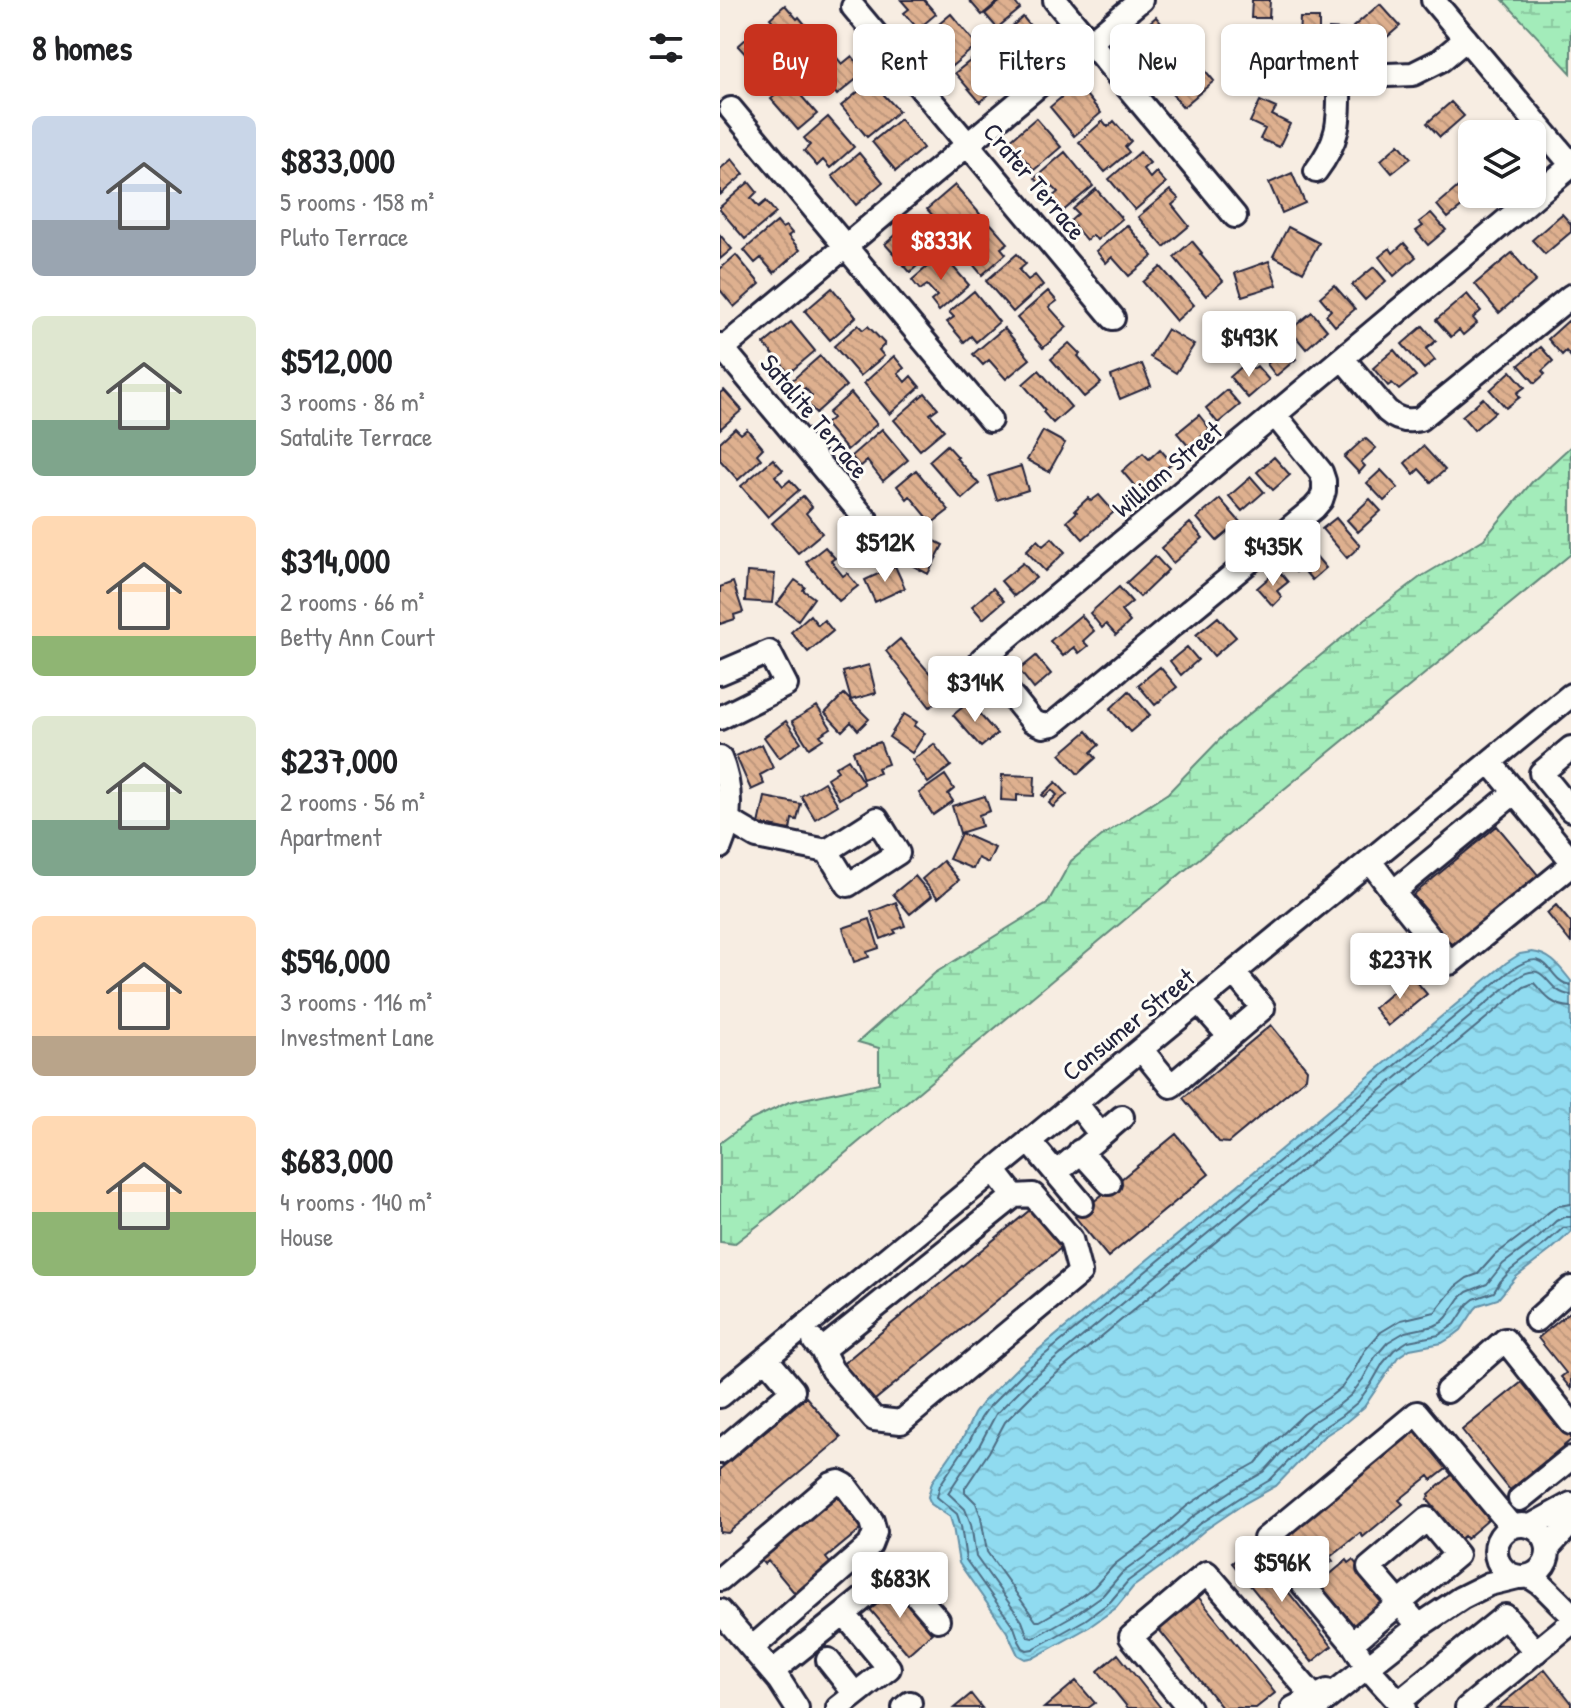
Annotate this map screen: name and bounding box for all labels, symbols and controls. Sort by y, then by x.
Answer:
chip: Buy [744,24,837,96]
chip: Rent [853,24,955,96]
chip: Filters [971,24,1094,96]
chip: New [1110,24,1205,96]
chip: Apartment [1221,24,1387,96]
text: 8 homes [32,25,132,71]
icon: filters [644,26,688,70]
street label: Crater Terrace [976,115,1094,247]
map controls [1458,120,1546,208]
button: layers [1458,120,1546,208]
text: $833,000 [280,138,395,184]
icon: home [96,148,192,244]
text: 5 rooms · 158 m² [280,184,434,219]
pin: $833K [885,214,997,282]
text: Pluto Terrace [280,219,408,254]
text: $833K [910,222,972,257]
pin: $493K [1193,311,1305,379]
text: $493K [1220,319,1278,354]
text: $512,000 [280,338,392,384]
street label: Satalite Terrace [753,346,877,486]
icon: home [96,348,192,444]
text: 3 rooms · 86 m² [280,384,425,419]
street label: William Street [1105,412,1230,525]
text: Satalite Terrace [280,419,432,454]
pin: $512K [829,516,941,584]
pin: $435K [1217,520,1329,588]
text: $512K [855,524,915,559]
text: $435K [1243,528,1303,563]
text: $314,000 [280,538,390,584]
icon: home [96,548,192,644]
text: 2 rooms · 66 m² [280,584,424,619]
text: Betty Ann Court [280,619,435,654]
pin: $314K [919,656,1031,724]
text: $314K [946,664,1004,699]
text: $237,000 [280,738,398,784]
icon: home [96,748,192,844]
text: 2 rooms · 56 m² [280,784,425,819]
text: Apartment [280,819,382,854]
pin: $237K [1344,933,1456,1001]
text: $596,000 [280,938,390,984]
text: $237K [1368,941,1432,976]
icon: home [96,948,192,1044]
street label: Consumer Street [1054,959,1203,1088]
text: 3 rooms · 116 m² [280,984,432,1019]
text: Investment Lane [280,1019,434,1054]
text: $683,000 [280,1138,393,1184]
icon: home [96,1148,192,1244]
text: 4 rooms · 140 m² [280,1184,432,1219]
text: House [280,1219,333,1254]
pin: $596K [1226,1536,1338,1604]
text: $596K [1253,1544,1311,1579]
pin: $683K [844,1552,956,1620]
text: $683K [870,1560,930,1595]

